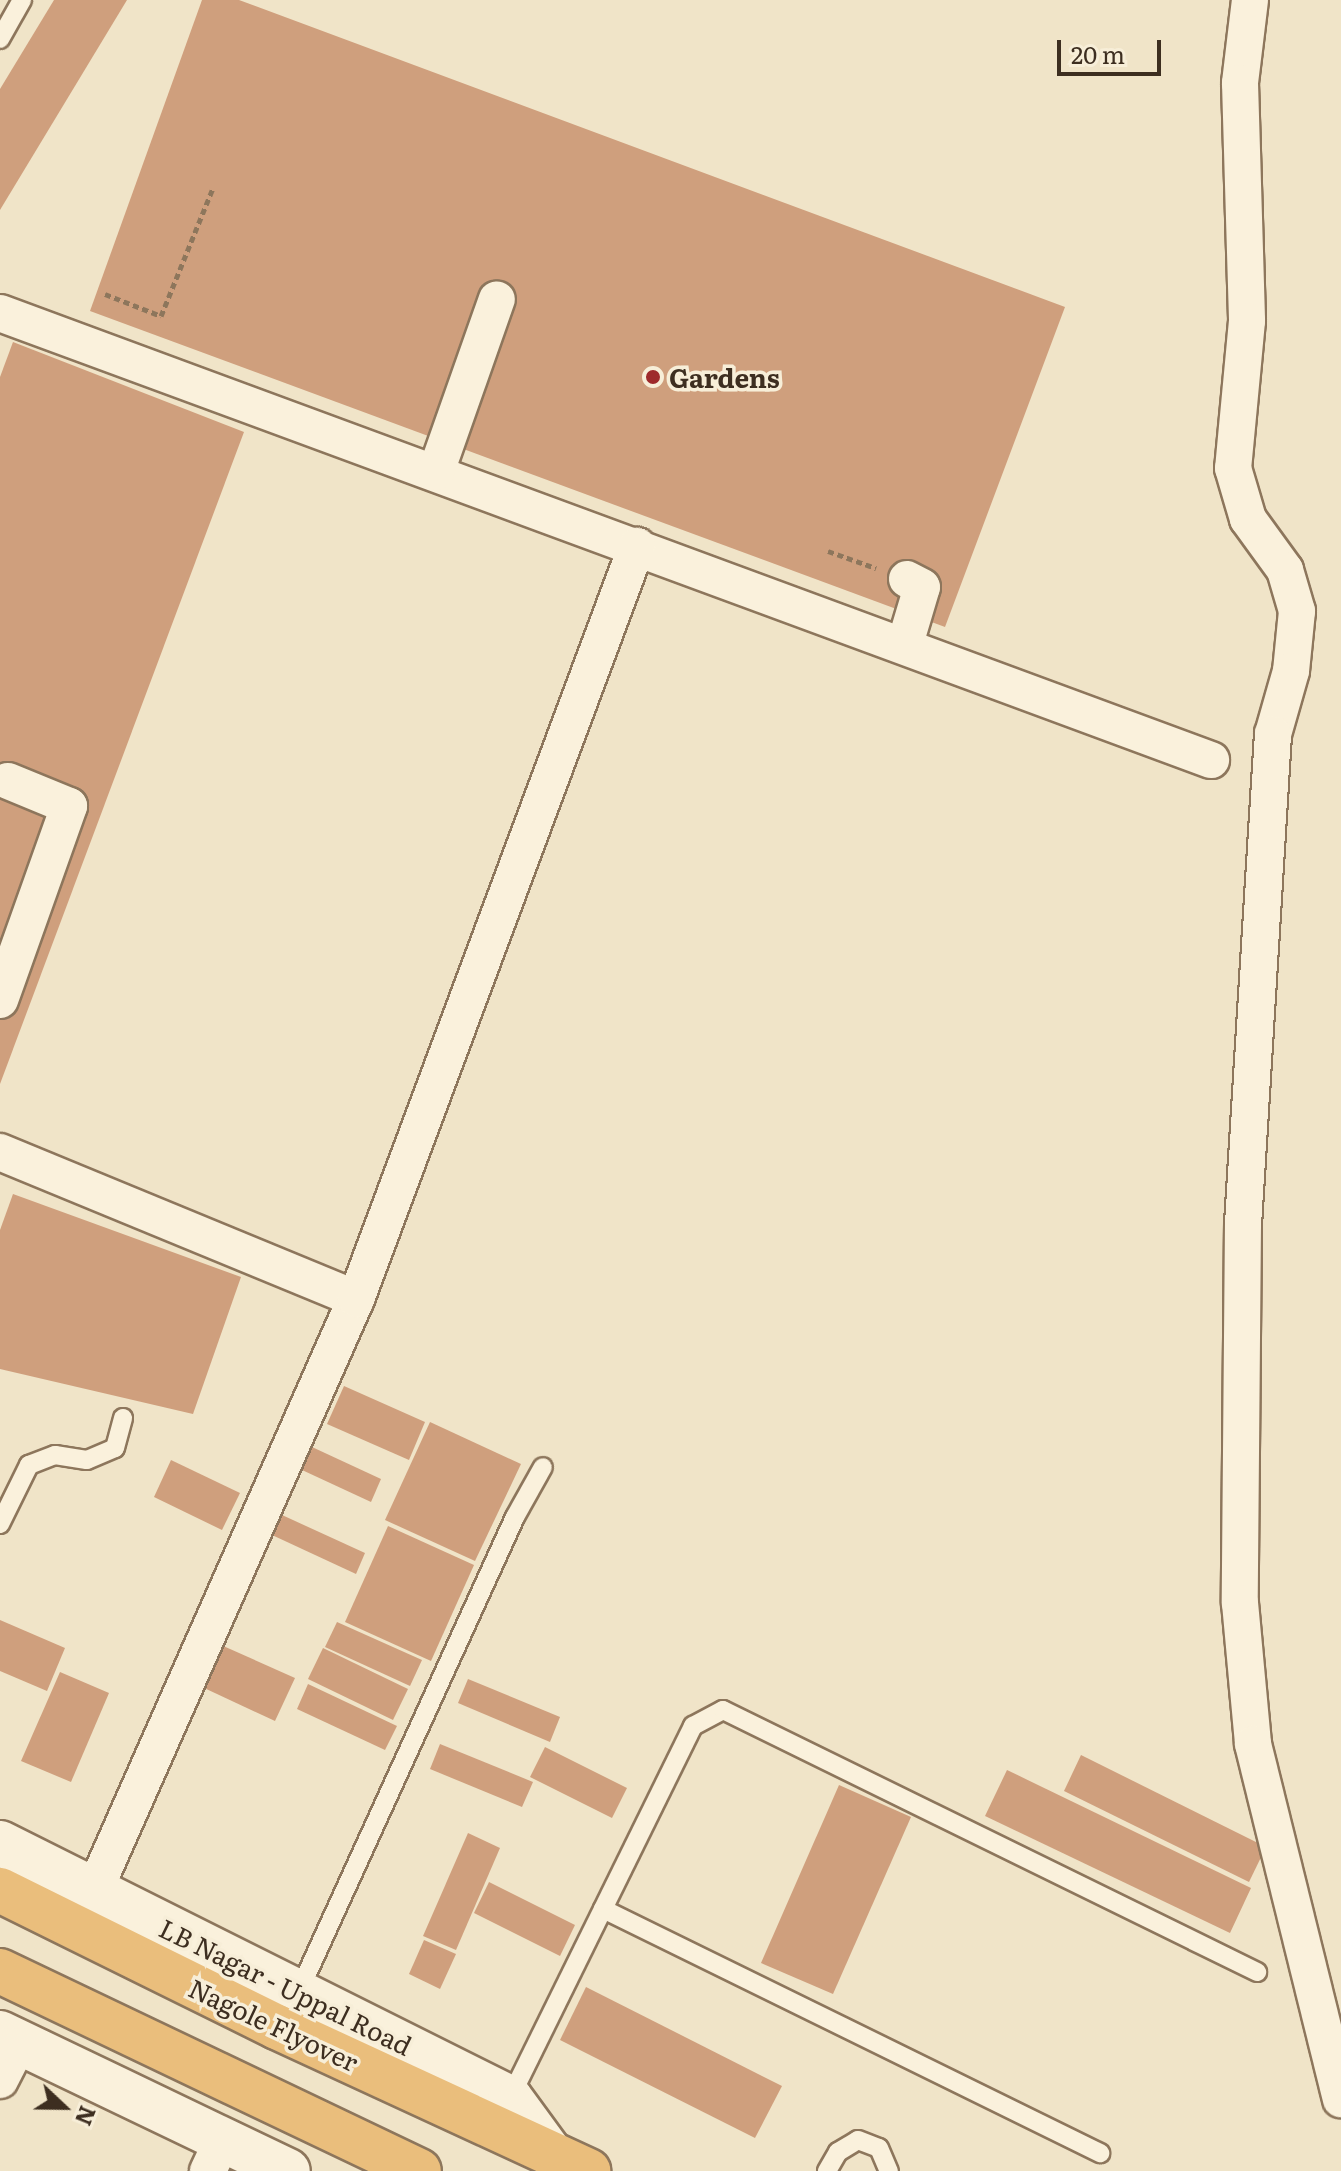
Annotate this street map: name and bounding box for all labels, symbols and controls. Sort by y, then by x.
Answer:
scale bar [1061,24,1165,74]
text: 20 m [1071,36,1125,71]
place label: Gardens [669,361,780,393]
marker: Gardens [644,368,662,386]
street label: LB Nagar - Uppal Road [155,1911,417,2061]
street label: Nagole Flyover [184,1971,364,2077]
north arrow [24,2067,104,2147]
text: N [68,2101,105,2131]

